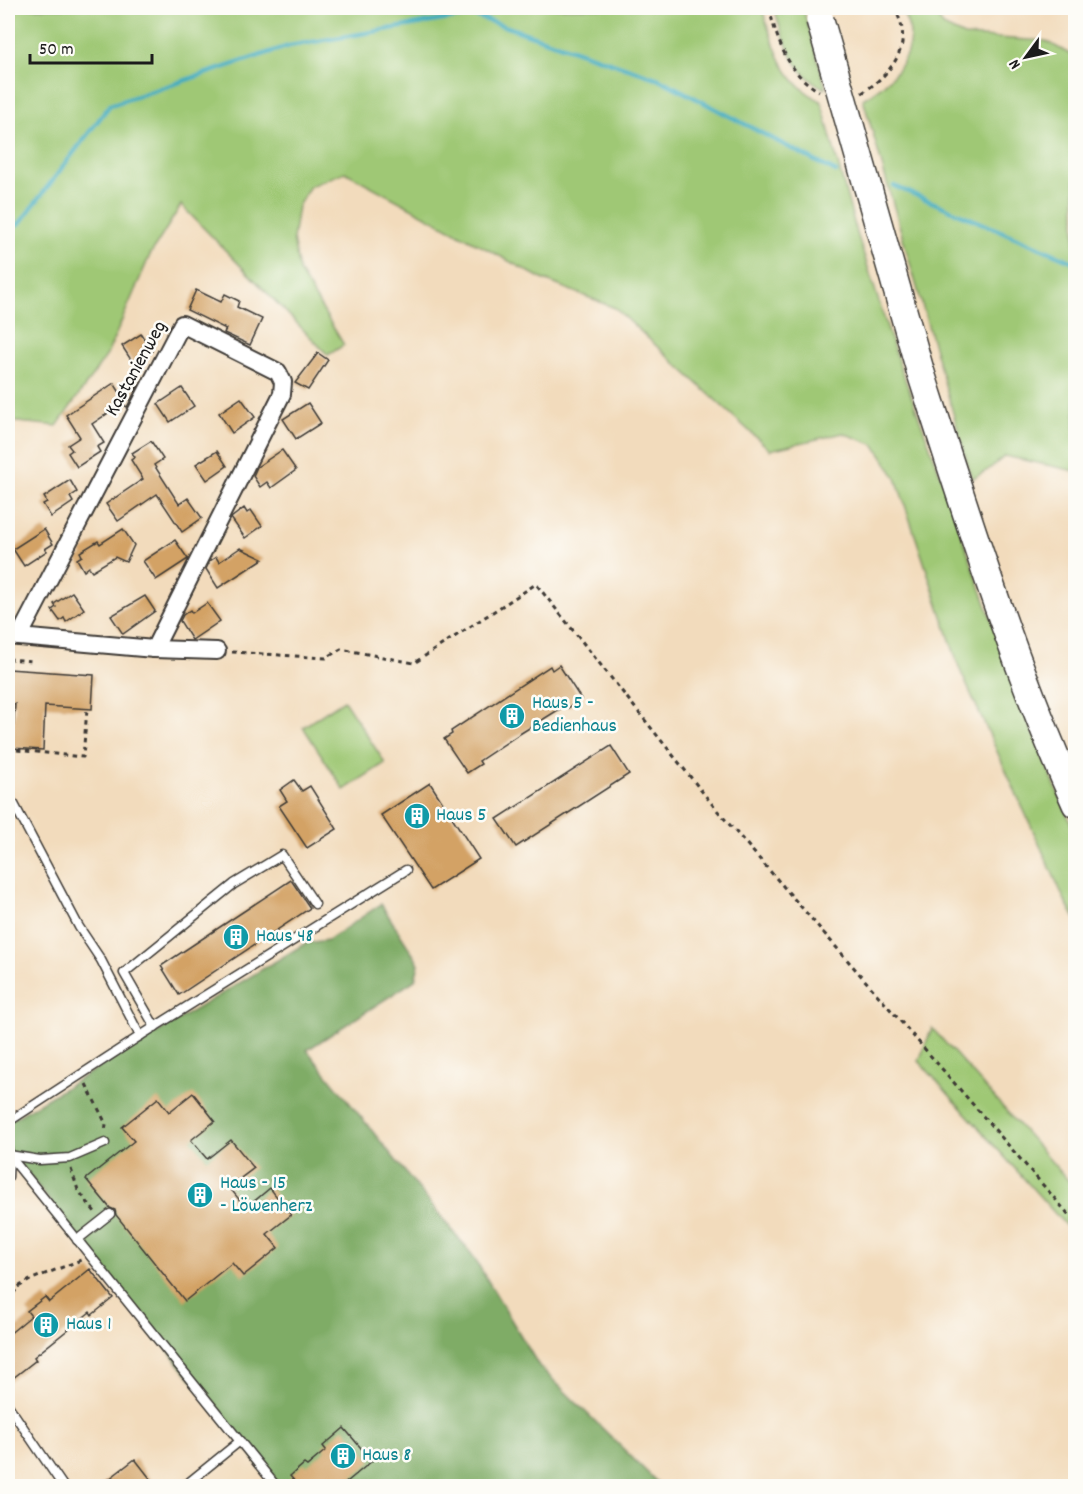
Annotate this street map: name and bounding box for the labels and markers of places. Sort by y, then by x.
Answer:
place label: Haus 5 - Bedienhaus [532,690,617,741]
building icon: Haus 5 - Bedienhaus [497,701,527,731]
building icon: Haus 5 [402,801,432,831]
place label: Haus 5 [436,802,487,830]
building icon: Haus 48 [221,922,251,952]
place label: Haus 48 [256,923,314,951]
place label: Haus - 15 - Löwenherz [220,1170,313,1221]
building icon: Haus - 15 - Löwenherz [185,1180,215,1210]
building icon: Haus 1 [31,1310,61,1340]
place label: Haus 1 [66,1311,112,1339]
building icon: Haus 8 [328,1441,358,1471]
place label: Haus 8 [362,1442,411,1470]

